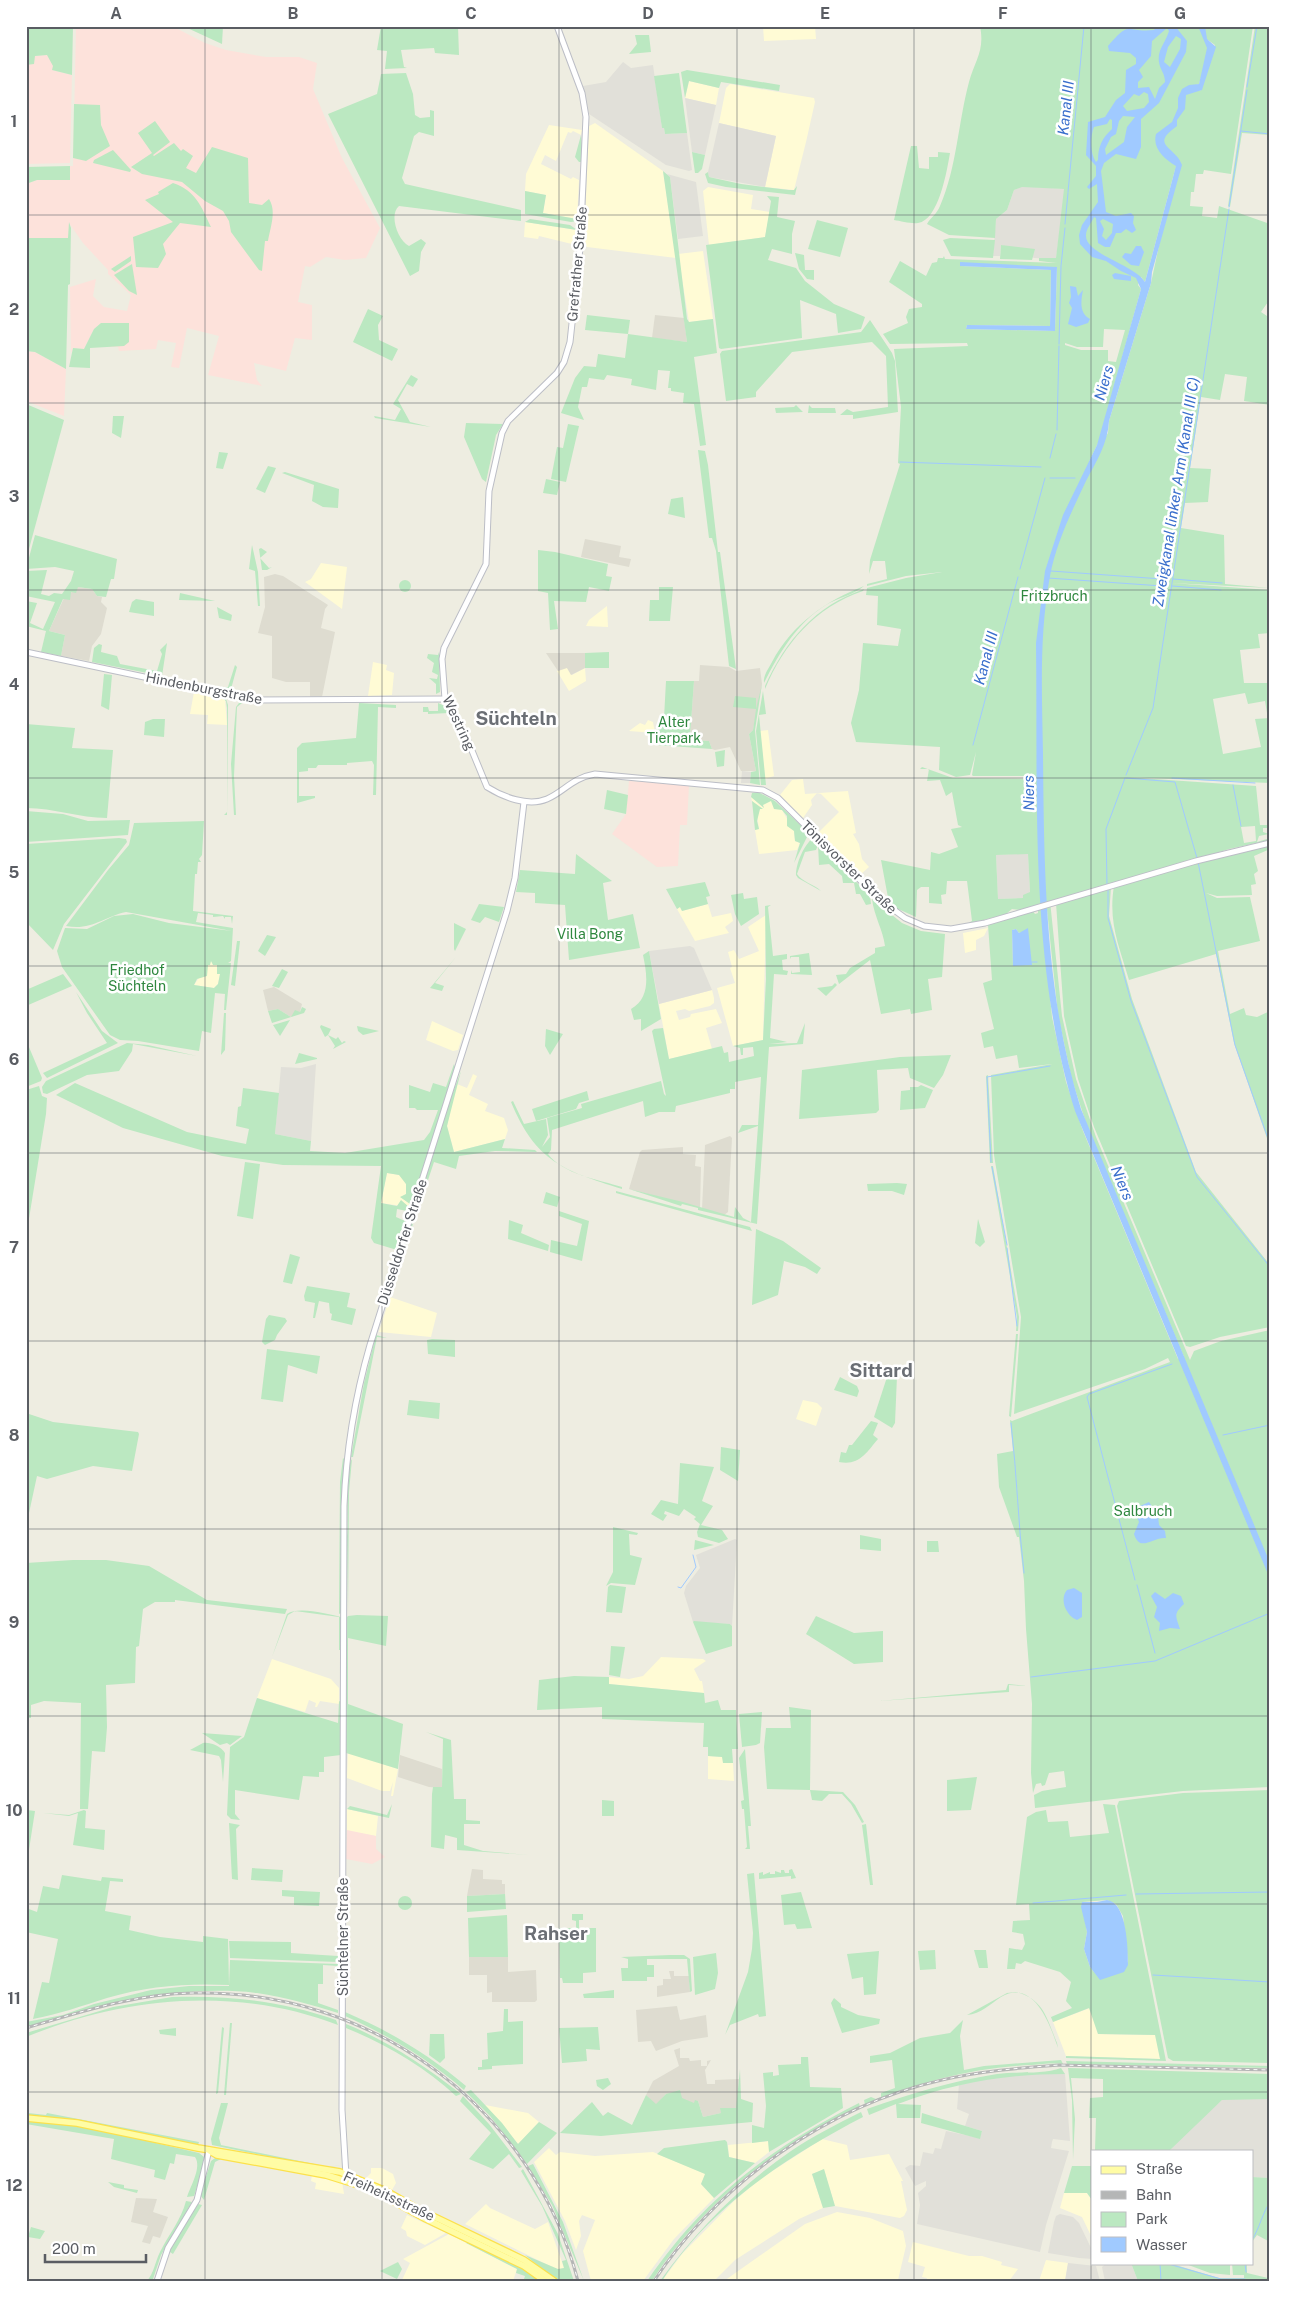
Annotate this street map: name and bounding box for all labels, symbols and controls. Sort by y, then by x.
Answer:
text: A [110,4,122,23]
text: B [288,4,299,23]
text: C [465,4,477,23]
text: D [642,4,654,23]
text: E [820,4,830,23]
text: F [998,4,1008,23]
text: G [1174,4,1186,23]
water label: Kanal III [1054,80,1077,136]
text: 1 [11,112,17,131]
street label: Grefrather Straße [564,206,590,322]
text: 2 [9,300,19,319]
water label: Niers [1090,363,1117,402]
water label: Zweigkanal linker Arm (Kanal III C) [1149,376,1202,608]
text: 3 [9,487,19,506]
park label: Fritzbruch [1021,588,1087,604]
water label: Kanal III [970,629,1001,687]
street label: Hindenburgstraße [144,669,264,707]
text: 4 [9,675,20,694]
street label: Westring [439,693,479,753]
district label: Süchteln [475,707,557,729]
park label: Alter Tierpark [647,714,701,746]
water label: Niers [1020,775,1037,811]
street label: Tönisvorster Straße [798,817,900,917]
text: 5 [9,863,20,882]
park label: Villa Bong [557,926,624,942]
park label: Friedhof Süchteln [108,962,166,994]
text: 6 [9,1050,19,1069]
water label: Niers [1108,1163,1137,1203]
street label: Düsseldorfer Straße [374,1177,430,1307]
text: 7 [9,1238,19,1257]
district label: Sittard [849,1359,913,1381]
text: 8 [9,1426,20,1445]
park label: Salbruch [1114,1503,1172,1519]
text: 9 [9,1613,19,1632]
text: 10 [5,1801,23,1820]
street label: Süchtelner Straße [335,1878,351,1996]
district label: Rahser [524,1922,588,1944]
text: 11 [7,1989,21,2008]
legend [1091,2150,1254,2264]
text: Straße [1136,2160,1183,2177]
street label: Freiheitsstraße [341,2168,437,2224]
text: 12 [5,2176,23,2195]
text: Bahn [1136,2186,1172,2203]
text: Park [1136,2210,1168,2227]
scale bar [45,2232,146,2264]
text: Wasser [1136,2236,1188,2253]
text: 200 m [52,2240,96,2257]

